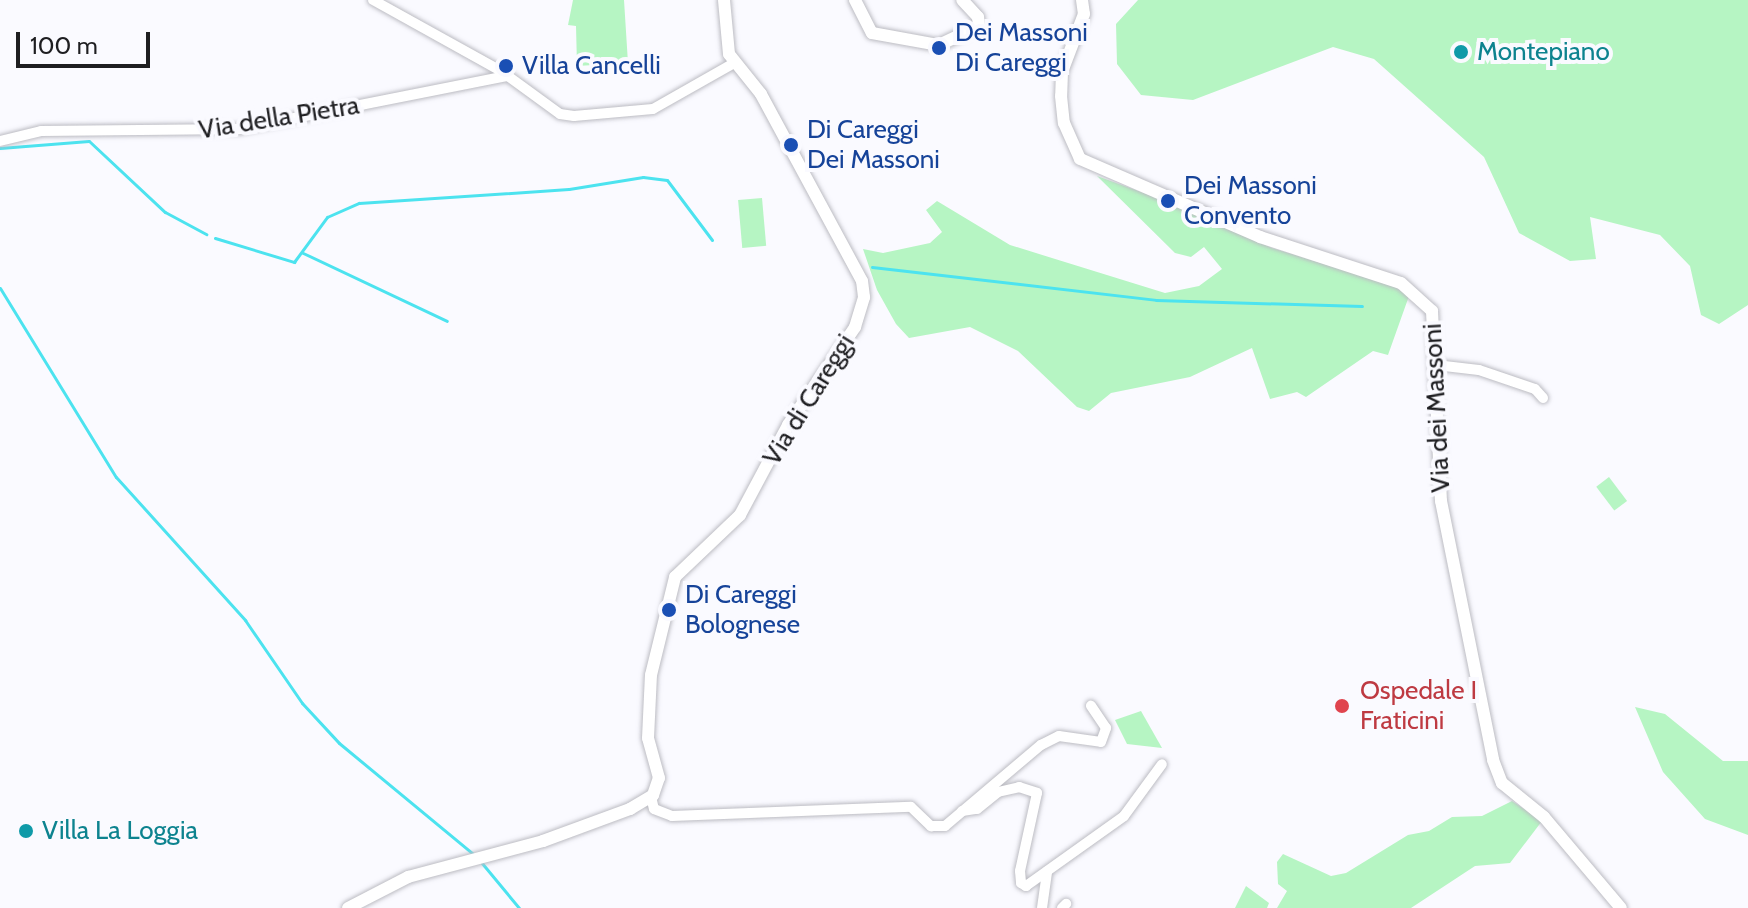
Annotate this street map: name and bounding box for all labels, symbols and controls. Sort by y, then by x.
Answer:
scale bar [20,16,154,66]
place label: Dei Massoni Di Careggi [955,17,1088,78]
text: 100 m [30,31,98,60]
place label: Montepiano [1477,36,1610,68]
marker: Dei Massoni Di Careggi [930,39,948,57]
marker: Montepiano [1452,43,1470,61]
place label: Villa Cancelli [522,50,661,82]
marker: Villa Cancelli [497,57,515,75]
street label: Via della Pietra [197,90,361,146]
place label: Di Careggi Dei Massoni [807,114,940,176]
marker: Di Careggi Dei Massoni [782,136,800,154]
place label: Dei Massoni Convento [1184,170,1317,232]
marker: Dei Massoni Convento [1159,192,1177,210]
street label: Via dei Massoni [1417,323,1457,493]
street label: Via di Careggi [756,329,862,471]
place label: Di Careggi Bolognese [685,579,800,640]
marker: Di Careggi Bolognese [660,601,678,619]
place label: Ospedale I Fraticini [1360,675,1477,736]
marker: Ospedale I Fraticini [1331,695,1353,717]
place label: Villa La Loggia [42,815,198,847]
marker: Villa La Loggia [17,822,35,840]

